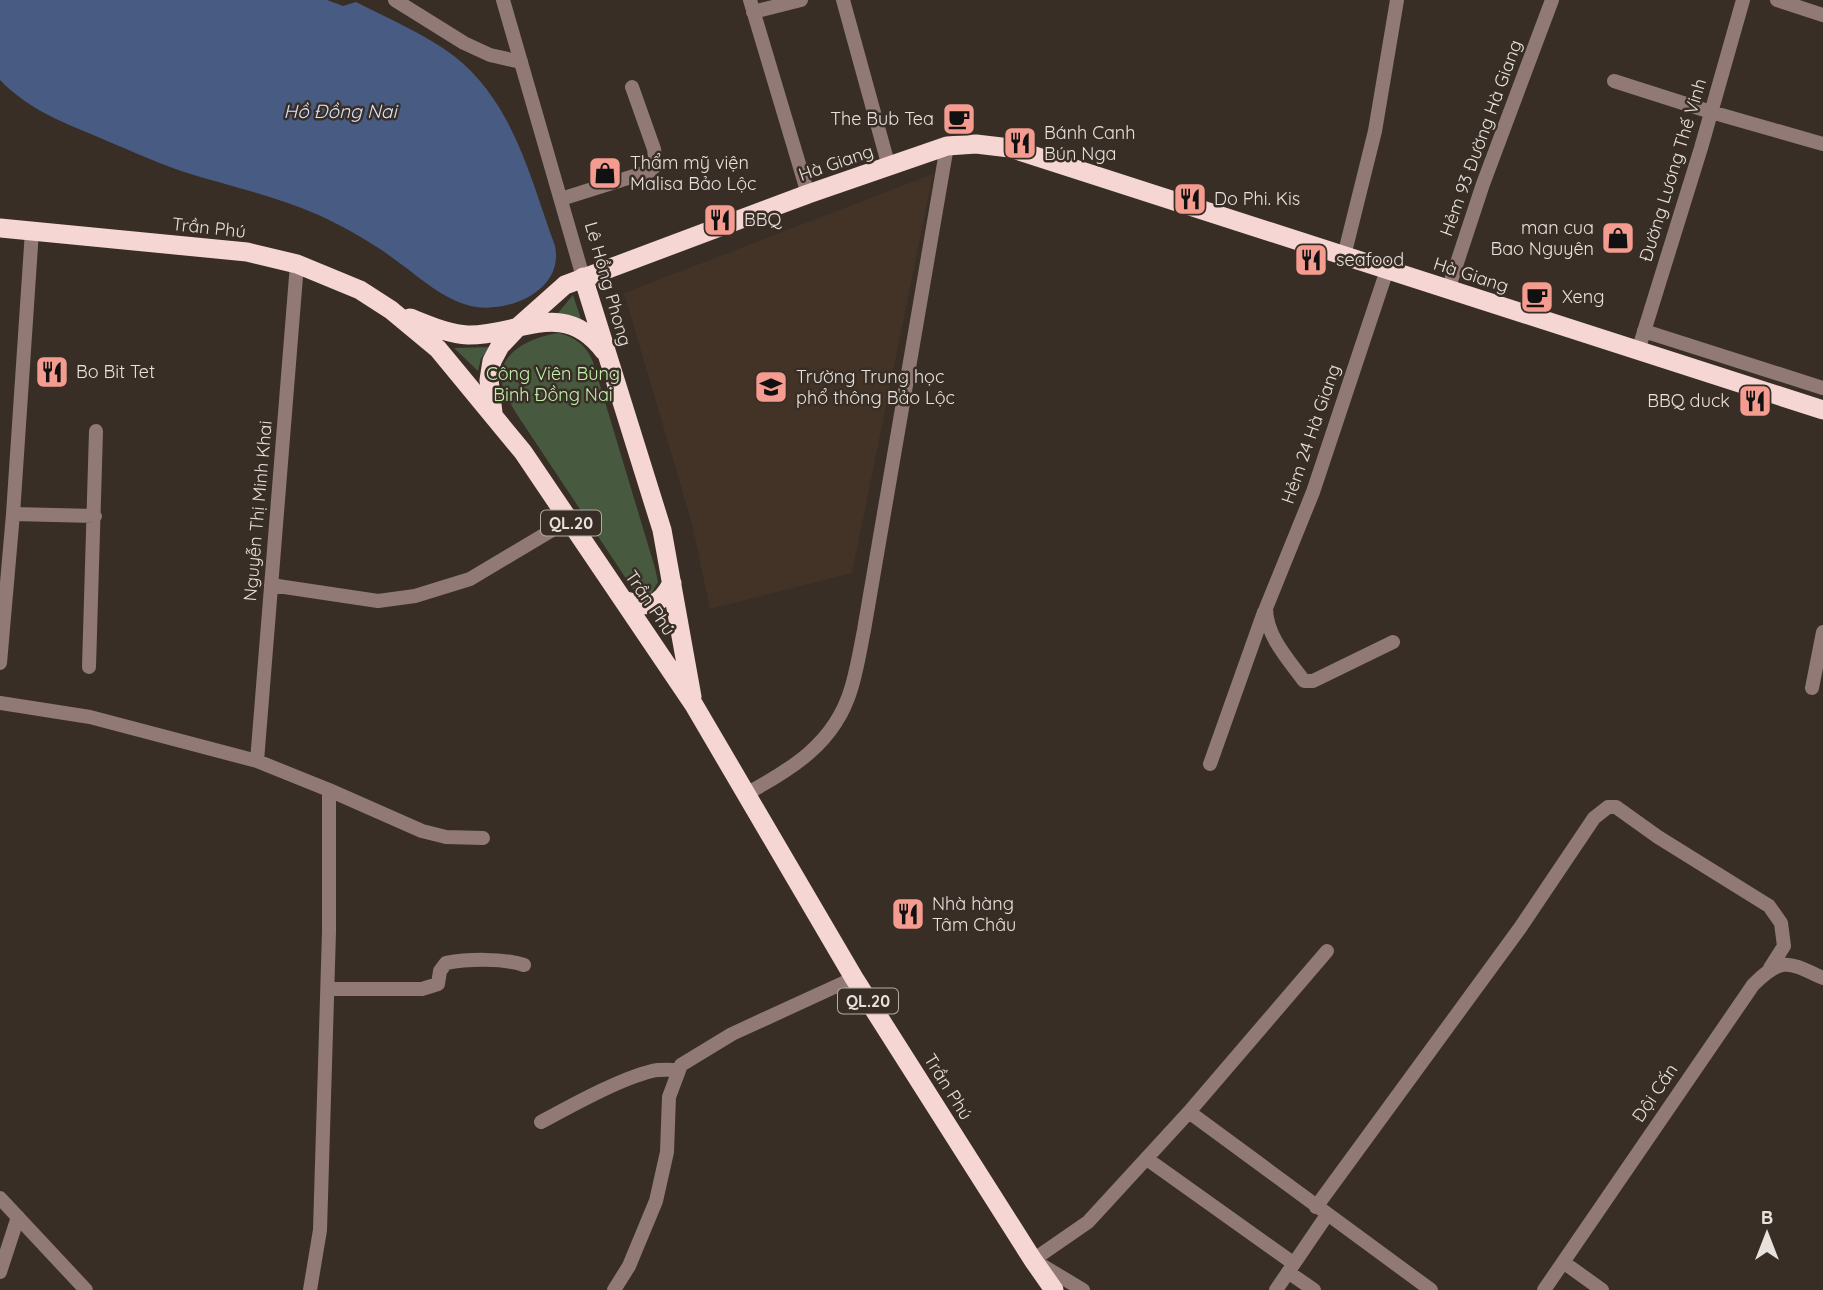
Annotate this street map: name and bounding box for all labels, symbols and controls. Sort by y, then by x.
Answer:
street label: Hẻm 93 Đường Hà Giang [1434,37,1527,239]
street label: Đường Lương Thế Vinh [1634,75,1711,264]
water label: Hồ Đồng Nai [284,99,398,123]
cafe icon: The Bub Tea [940,100,978,138]
place label: The Bub Tea [830,107,934,130]
place label: Bánh Canh Bún Nga [1044,121,1135,165]
restaurant icon: Bánh Canh Bún Nga [1001,124,1039,162]
street label: Hà Giang [795,139,876,186]
place label: Thẩm mỹ viện Malisa Bảo Lộc [630,151,756,195]
shop icon: Thẩm mỹ viện Malisa Bảo Lộc [586,154,624,192]
restaurant icon: Do Phi. Kis [1171,180,1209,218]
place label: Do Phi. Kis [1214,187,1300,210]
restaurant icon: BBQ [701,201,739,239]
place label: BBQ [744,208,782,231]
street label: Trần Phú [171,212,247,243]
place label: man cua Bao Nguyên [1490,216,1594,260]
street label: Lê Hồng Phong [580,219,637,349]
shop icon: man cua Bao Nguyên [1599,219,1637,257]
restaurant icon: seafood [1292,241,1330,279]
place label: seafood [1336,248,1404,271]
street label: Hà Giang [1431,252,1512,297]
cafe icon: Xeng [1518,278,1556,316]
place label: Xeng [1562,285,1604,308]
restaurant icon: Bo Bit Tet [33,353,71,391]
place label: Bo Bit Tet [76,360,155,383]
street label: Hẻm 24 Hà Giang [1276,361,1345,507]
park label: Công Viên Bùng Binh Đồng Nai [486,362,620,406]
place label: Trường Trung học phổ thông Bảo Lộc [796,365,955,409]
school or university icon: Trường Trung học phổ thông Bảo Lộc [752,368,790,406]
restaurant icon: BBQ duck [1736,382,1774,420]
place label: BBQ duck [1647,389,1730,412]
street label: Nguyễn Thị Minh Khai [238,420,277,602]
road number: QL.20 [541,510,601,536]
street label: Trần Phú [620,566,681,640]
place label: Nhà hàng Tâm Châu [932,892,1016,936]
restaurant icon: Nhà hàng Tâm Châu [889,895,927,933]
road number: QL.20 [838,988,898,1014]
street label: Trần Phú [919,1049,978,1124]
street label: Đội Cấn [1627,1059,1682,1126]
north arrow [1732,1199,1802,1269]
text: B [1761,1205,1773,1229]

